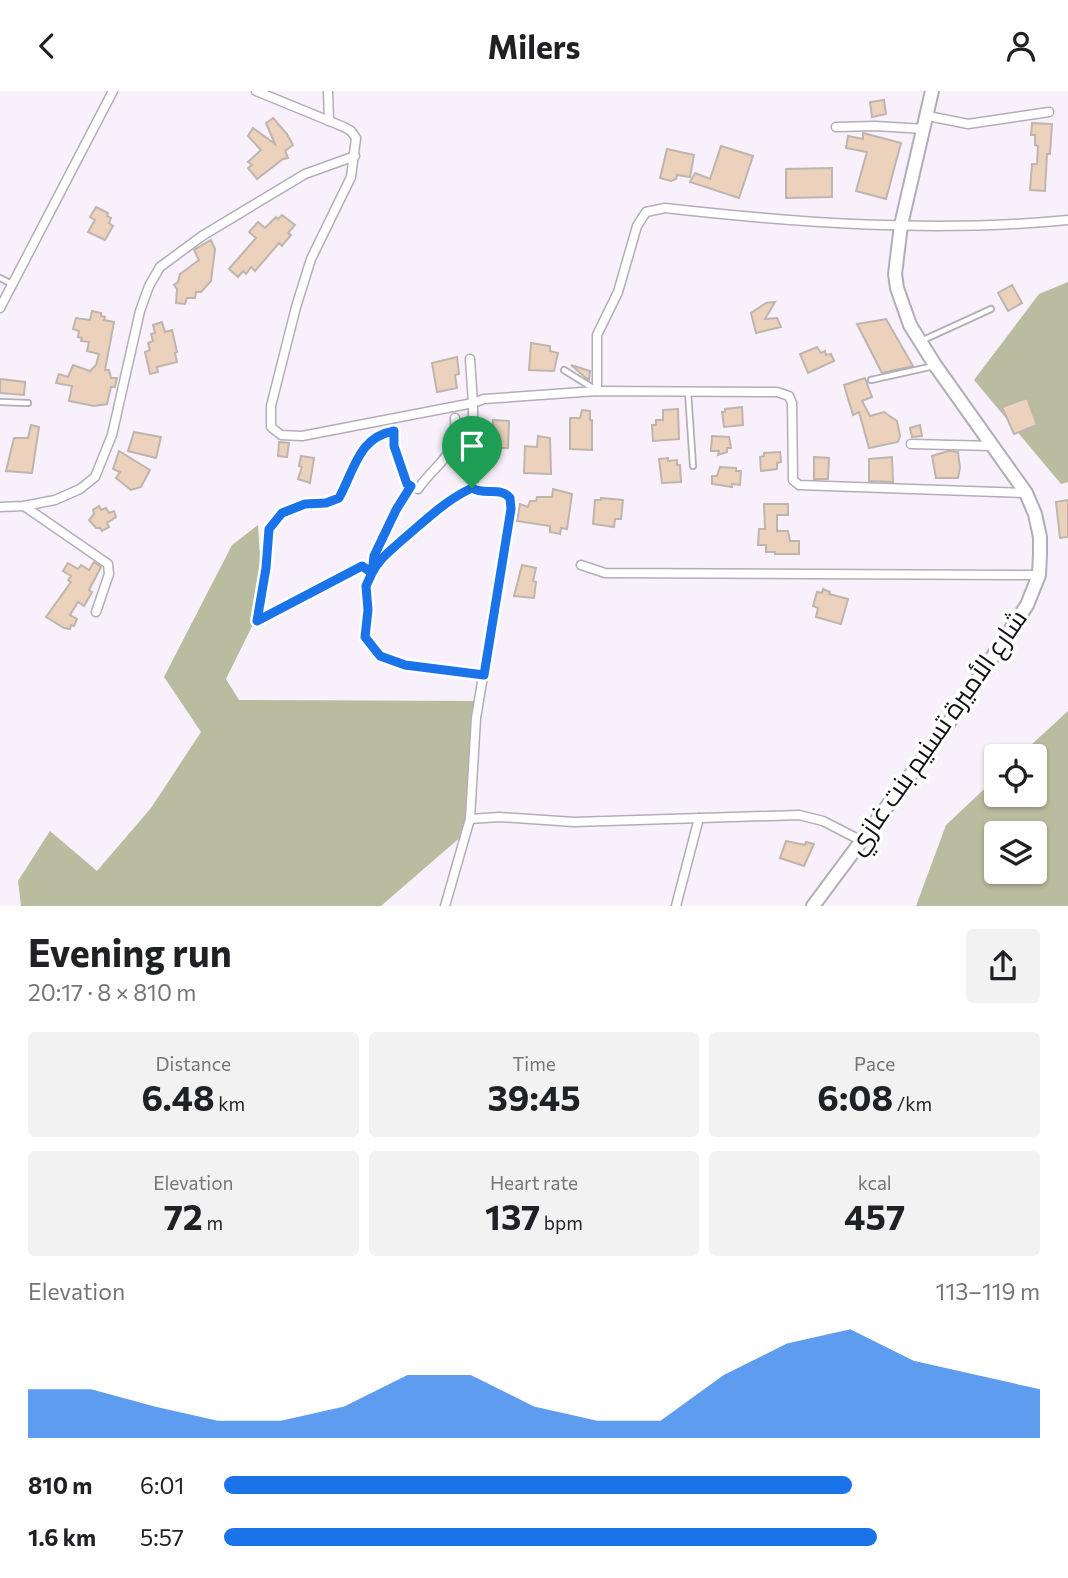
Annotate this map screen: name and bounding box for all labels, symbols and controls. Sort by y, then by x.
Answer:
text: Milers [488,26,580,66]
icon: back [28,27,66,65]
icon: person [1002,27,1040,65]
pin [442,416,502,488]
icon: arrive [453,427,491,465]
street label: شارع الأميرة تسنيم بنت غازي [839,603,1037,863]
map controls [984,744,1047,884]
button: locate [984,744,1047,807]
button: layers [984,821,1047,884]
text: Evening run [28,928,232,975]
button: share [966,929,1040,1003]
text: 20:17 · 8 × 810 m [28,978,196,1006]
text: Distance [156,1052,231,1075]
text: Time [512,1052,556,1075]
text: Pace [854,1052,895,1075]
text: 6.48 [141,1075,215,1118]
text: 39:45 [487,1075,581,1118]
text: 6:08 [817,1075,893,1118]
text: km [215,1092,245,1115]
text: /km [893,1092,932,1115]
text: Elevation [153,1171,233,1194]
text: Heart rate [490,1171,578,1194]
text: kcal [858,1171,892,1194]
text: 72 [164,1194,203,1237]
text: 137 [485,1194,540,1237]
text: 457 [844,1194,905,1237]
text: m [203,1211,223,1234]
text: bpm [540,1211,583,1234]
text: Elevation [28,1277,125,1305]
text: 113–119 m [936,1277,1040,1305]
text: 810 m [28,1471,92,1499]
text: 6:01 [140,1471,184,1499]
text: 1.6 km [28,1523,96,1551]
text: 5:57 [140,1523,184,1551]

